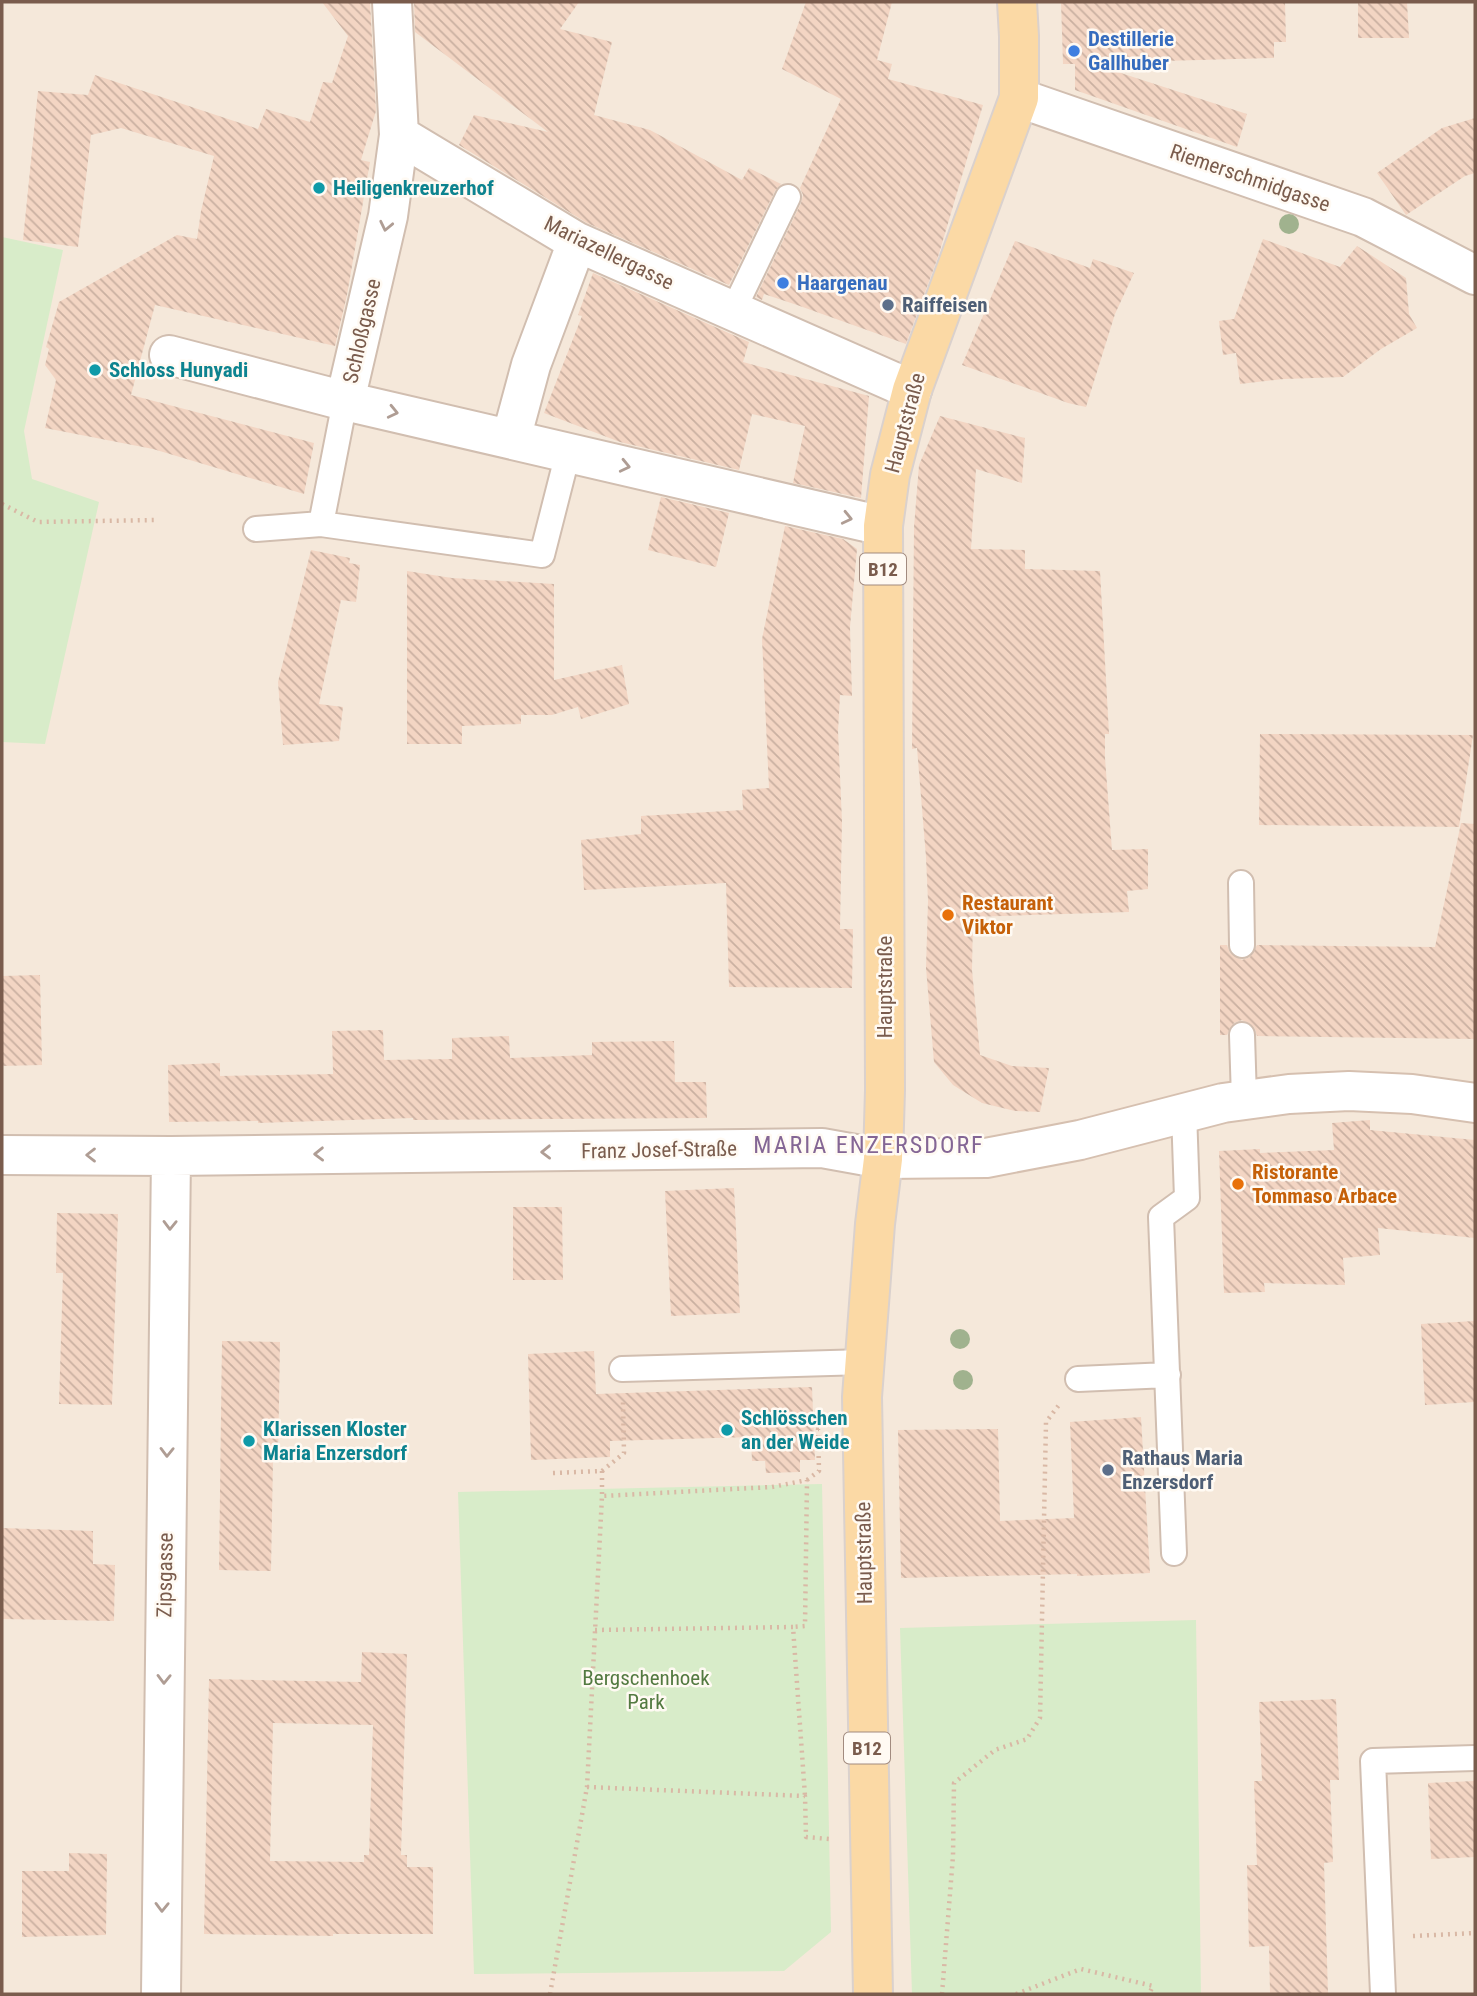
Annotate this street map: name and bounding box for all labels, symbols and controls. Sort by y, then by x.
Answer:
place label: Destillerie Gallhuber [1088,27,1174,75]
marker: Destillerie Gallhuber [1066,43,1082,59]
street label: Riemerschmidgasse [1167,139,1333,217]
place label: Heiligenkreuzerhof [333,176,494,200]
marker: Heiligenkreuzerhof [311,180,327,196]
street label: Mariazellergasse [540,211,678,295]
one-way arrow [380,220,394,232]
place label: Haargenau [797,271,888,295]
marker: Haargenau [775,275,791,291]
street label: Schloßgasse [338,276,386,386]
place label: Raiffeisen [902,293,988,317]
marker: Raiffeisen [880,297,896,313]
place label: Schloss Hunyadi [109,358,248,382]
marker: Schloss Hunyadi [87,362,103,378]
street label: Hauptstraße [880,370,930,476]
one-way arrow [387,403,399,418]
one-way arrow [619,458,631,472]
one-way arrow [841,509,853,524]
road number: B12 [860,554,906,584]
place label: Restaurant Viktor [962,891,1053,939]
marker: Restaurant Viktor [940,907,956,923]
street label: Hauptstraße [873,936,897,1038]
district label: MARIA ENZERSDORF [753,1131,985,1159]
street label: Franz Josef-Straße [581,1137,737,1163]
one-way arrow [540,1144,551,1159]
one-way arrow [85,1147,96,1163]
one-way arrow [313,1147,324,1162]
place label: Ristorante Tommaso Arbace [1252,1160,1397,1208]
marker: Ristorante Tommaso Arbace [1230,1176,1246,1192]
one-way arrow [163,1219,178,1230]
place label: Schlösschen an der Weide [741,1406,850,1454]
place label: Klarissen Kloster Maria Enzersdorf [263,1417,407,1465]
marker: Schlösschen an der Weide [719,1422,735,1438]
marker: Klarissen Kloster Maria Enzersdorf [241,1433,257,1449]
place label: Rathaus Maria Enzersdorf [1122,1446,1243,1494]
one-way arrow [159,1447,175,1458]
marker: Rathaus Maria Enzersdorf [1100,1462,1116,1478]
street label: Hauptstraße [851,1501,877,1604]
street label: Zipsgasse [152,1532,178,1618]
park label: Bergschenhoek Park [582,1666,710,1714]
one-way arrow [156,1675,172,1685]
road number: B12 [844,1732,890,1764]
one-way arrow [154,1902,170,1913]

